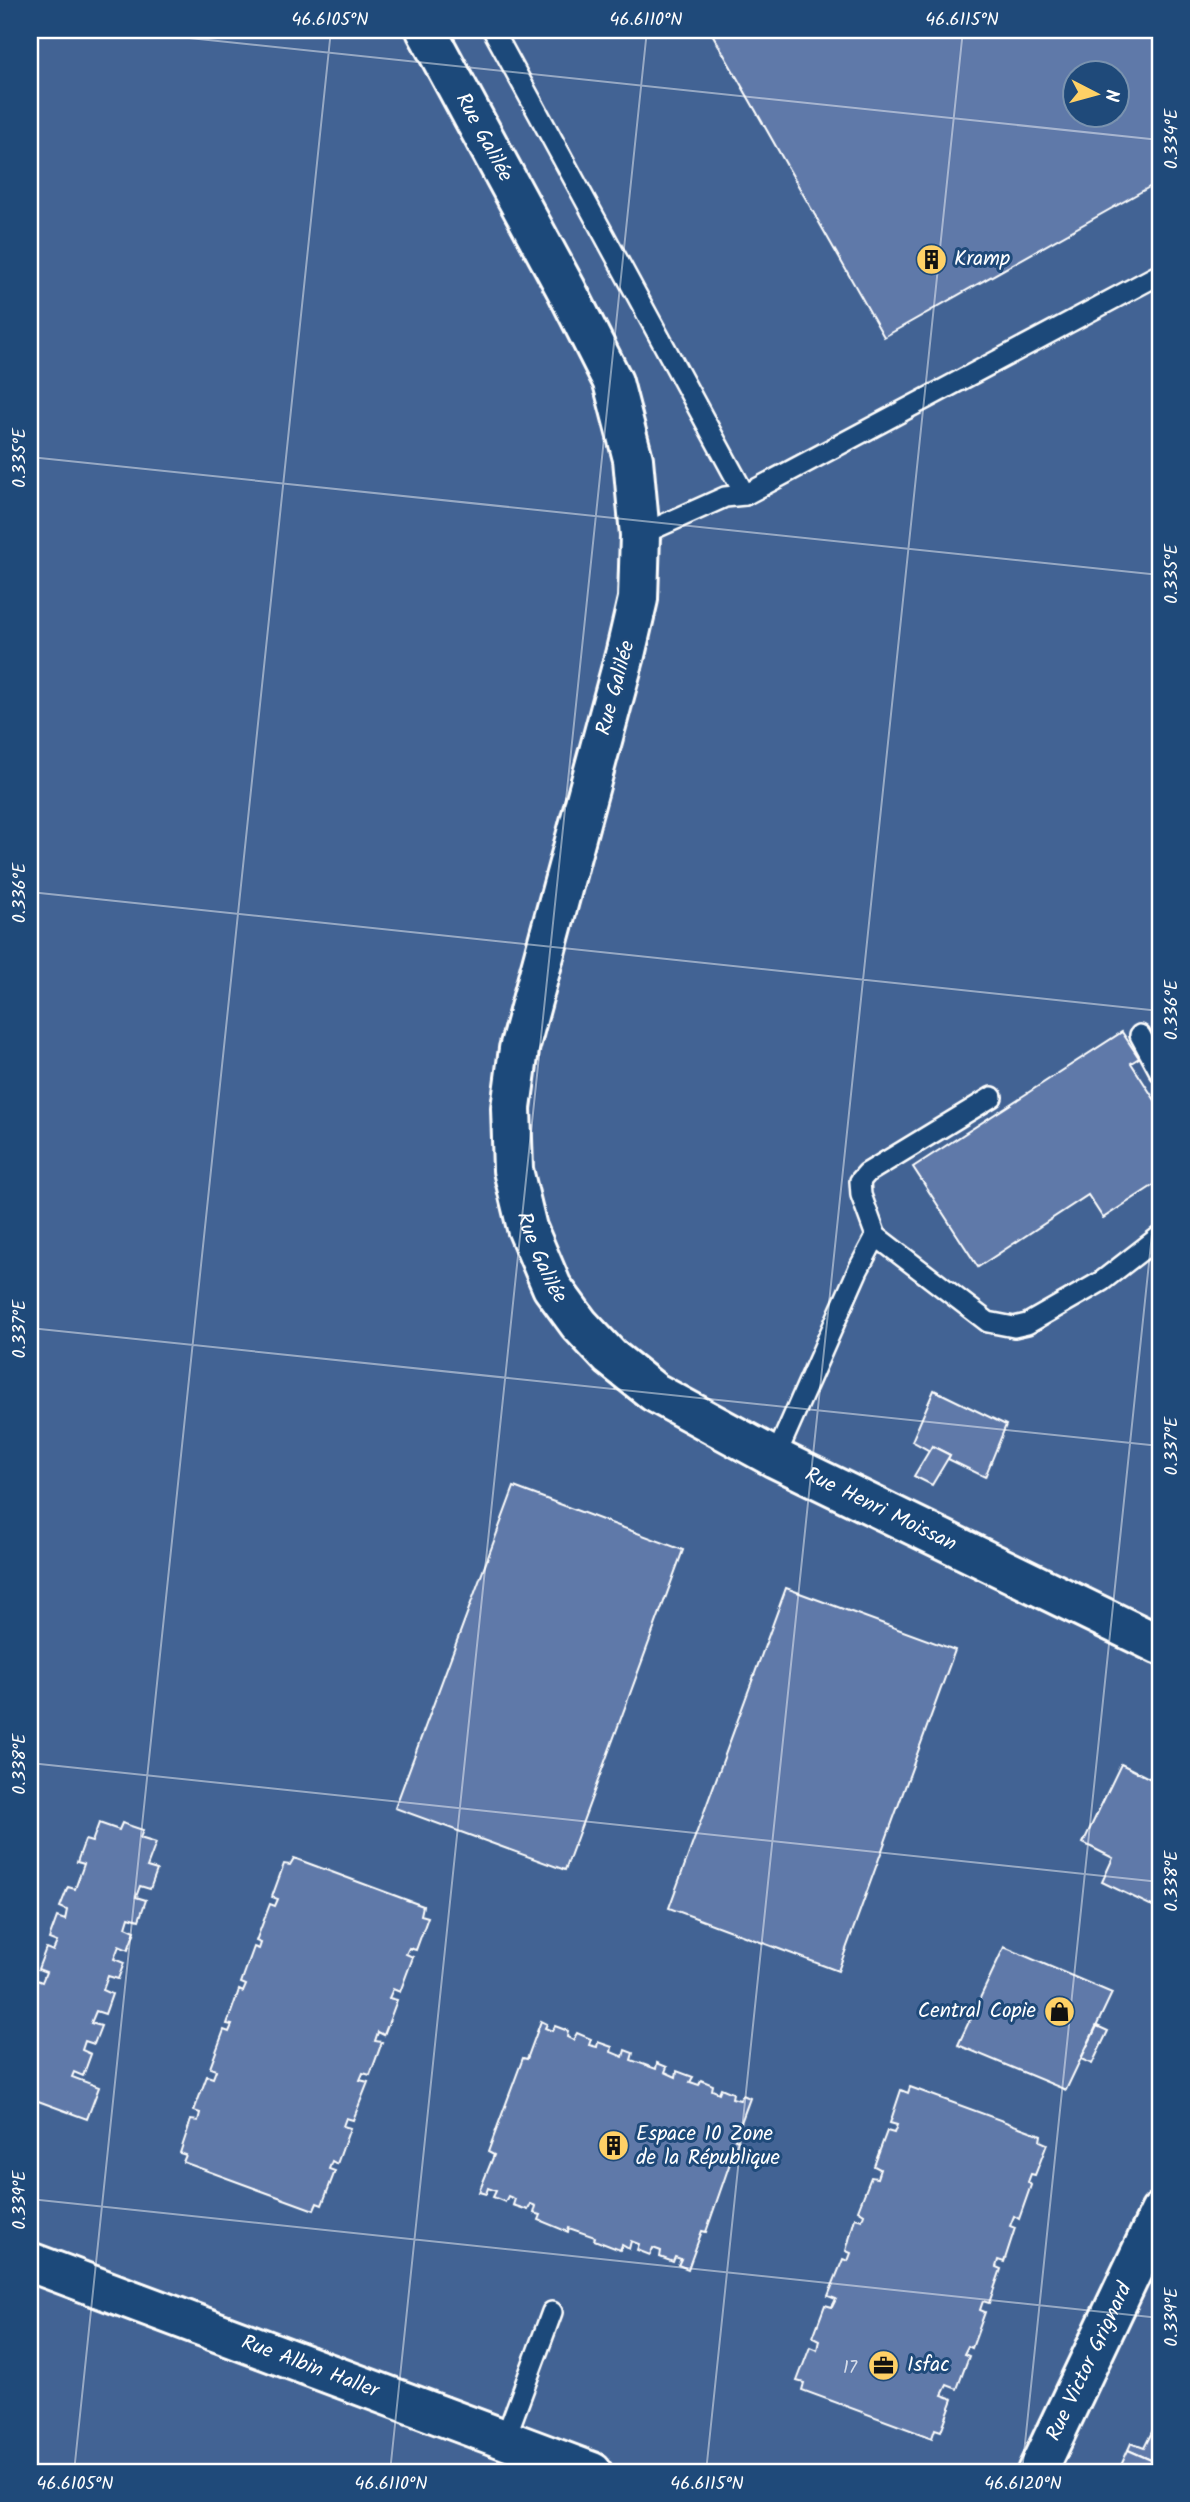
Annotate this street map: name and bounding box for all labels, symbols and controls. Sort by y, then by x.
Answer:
text: 46.6105°N [292,6,368,35]
text: 46.6110°N [610,6,682,35]
text: 46.6115°N [925,6,999,35]
north arrow [1060,60,1130,130]
street label: Rue Galilée [446,87,522,188]
text: N [1095,88,1126,103]
text: 0.334°E [1158,108,1187,169]
building icon: Kramp [914,242,948,276]
place label: Kramp [954,243,1010,276]
text: 0.335°E [6,427,35,488]
text: 0.335°E [1158,543,1187,604]
street label: Rue Galilée [588,636,645,739]
text: 0.336°E [6,862,35,923]
text: 0.336°E [1158,979,1187,1040]
street label: Rue Galilée [507,1209,576,1311]
text: 0.337°E [6,1299,35,1358]
text: 0.337°E [1158,1416,1187,1475]
street label: Rue Henri Moissan [799,1458,962,1560]
text: 0.338°E [6,1733,35,1795]
text: 0.338°E [1158,1850,1187,1912]
shop icon: Central Copie [1042,1994,1076,2028]
place label: Central Copie [918,1995,1037,2028]
place label: Espace 10 Zone de la République [636,2118,781,2175]
building icon: Espace 10 Zone de la République [596,2129,630,2163]
text: 0.339°E [6,2170,35,2230]
street label: Rue Victor Grignard [1037,2276,1141,2447]
text: 0.339°E [1158,2287,1187,2347]
street label: Rue Albin Haller [237,2326,385,2408]
office icon: Isfac [867,2348,901,2382]
place label: Isfac [907,2349,950,2382]
house number: 17 [843,2354,858,2383]
text: 46.6105°N [37,2470,113,2499]
text: 46.6110°N [355,2470,427,2499]
text: 46.6115°N [670,2470,744,2499]
text: 46.6120°N [984,2470,1062,2499]

